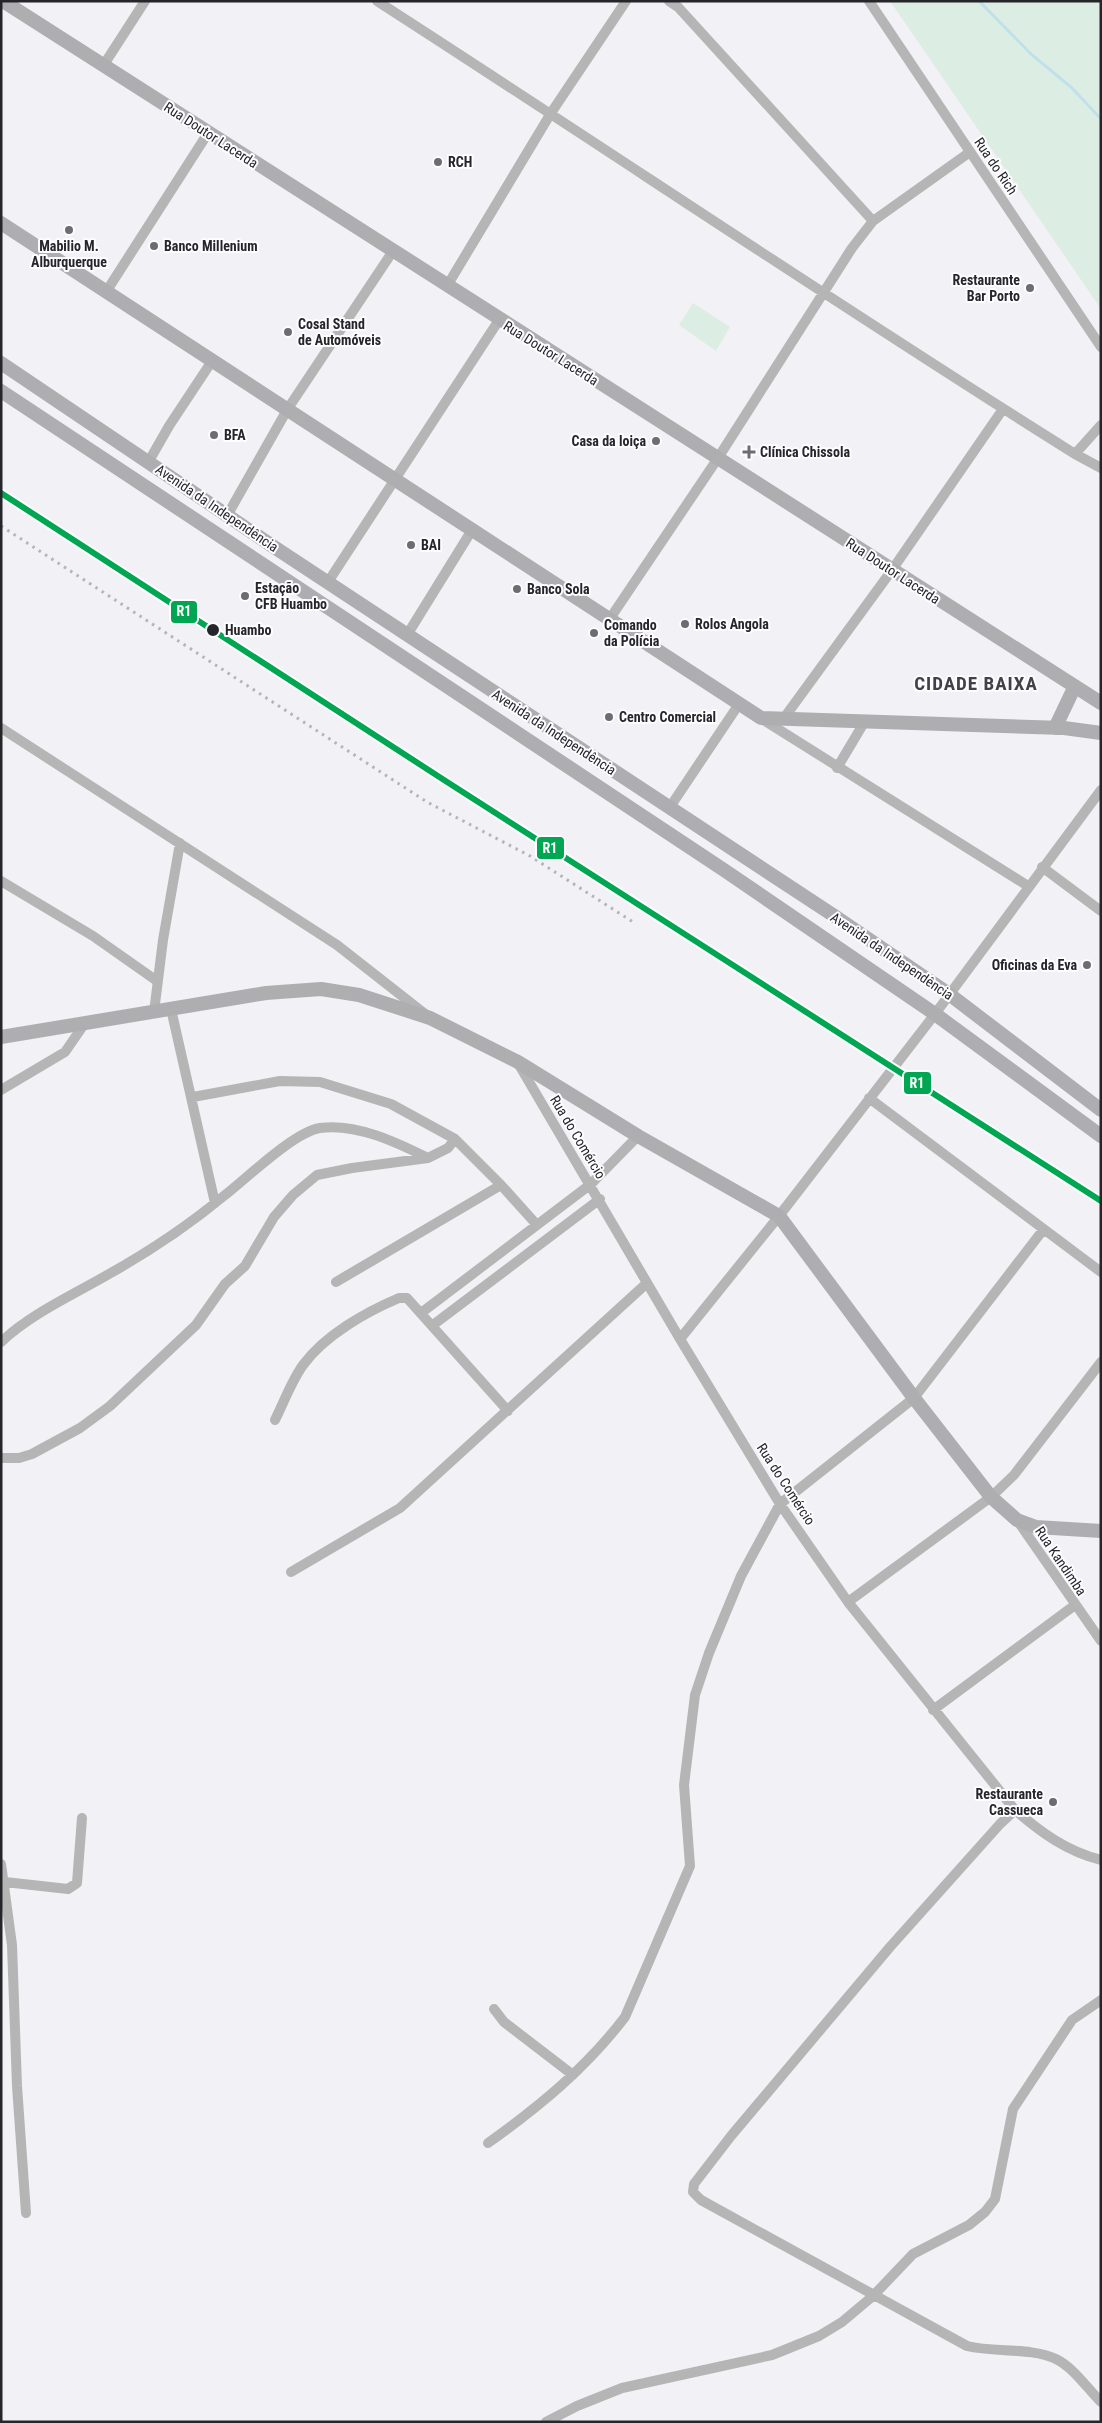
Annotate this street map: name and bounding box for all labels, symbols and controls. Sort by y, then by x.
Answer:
street label: Rua Doutor Lacerda [161,99,261,171]
street label: Rua do Rich [971,135,1021,197]
place label: RCH [448,154,472,170]
marker: RCH [432,156,444,168]
marker: Mabilio M. Alburquerque [63,224,75,236]
place label: Mabilio M. Alburquerque [31,238,107,270]
place label: Banco Millenium [164,238,258,254]
marker: Banco Millenium [148,240,160,252]
place label: Restaurante Bar Porto [953,272,1020,304]
marker: Restaurante Bar Porto [1024,282,1036,294]
place label: Cosal Stand de Automóveis [298,316,381,348]
street label: Rua Doutor Lacerda [501,317,601,389]
marker: Cosal Stand de Automóveis [282,326,294,338]
place label: BFA [224,427,246,443]
marker: BFA [208,429,220,441]
place label: Casa da loiça [571,433,646,449]
marker: Casa da loiça [650,435,662,447]
place label: Clínica Chissola [760,444,850,460]
marker: Clínica Chissola [742,445,756,459]
street label: Avenida da Independência [153,461,281,555]
street label: Rua Doutor Lacerda [843,535,943,607]
place label: BAI [421,537,441,553]
marker: BAI [405,539,417,551]
place label: Estação CFB Huambo [255,580,327,612]
place label: Banco Sola [527,581,590,597]
marker: Banco Sola [511,583,523,595]
marker: Estação CFB Huambo [239,590,251,602]
line badge: R1 [170,600,198,624]
text: R1 [177,603,191,619]
place label: Rolos Angola [695,616,769,632]
place label: Comando da Polícia [604,617,660,649]
marker: Rolos Angola [679,618,691,630]
marker: Huambo [205,622,221,638]
place label: Huambo [225,622,271,638]
marker: Comando da Polícia [588,627,600,639]
district label: CIDADE BAIXA [914,672,1038,695]
street label: Avenida da Independência [489,686,619,778]
place label: Centro Comercial [619,709,716,725]
marker: Centro Comercial [603,711,615,723]
line badge: R1 [536,836,565,860]
text: R1 [543,840,557,856]
street label: Avenida da Independência [828,909,956,1003]
place label: Oficinas da Eva [992,957,1077,973]
marker: Oficinas da Eva [1081,959,1093,971]
line badge: R1 [903,1071,932,1095]
text: R1 [910,1075,924,1091]
street label: Rua do Comércio [547,1092,609,1182]
street label: Rua do Comércio [754,1440,818,1528]
street label: Rua Kandimba [1032,1524,1090,1598]
place label: Restaurante Cassueca [976,1786,1043,1818]
marker: Restaurante Cassueca [1047,1796,1059,1808]

